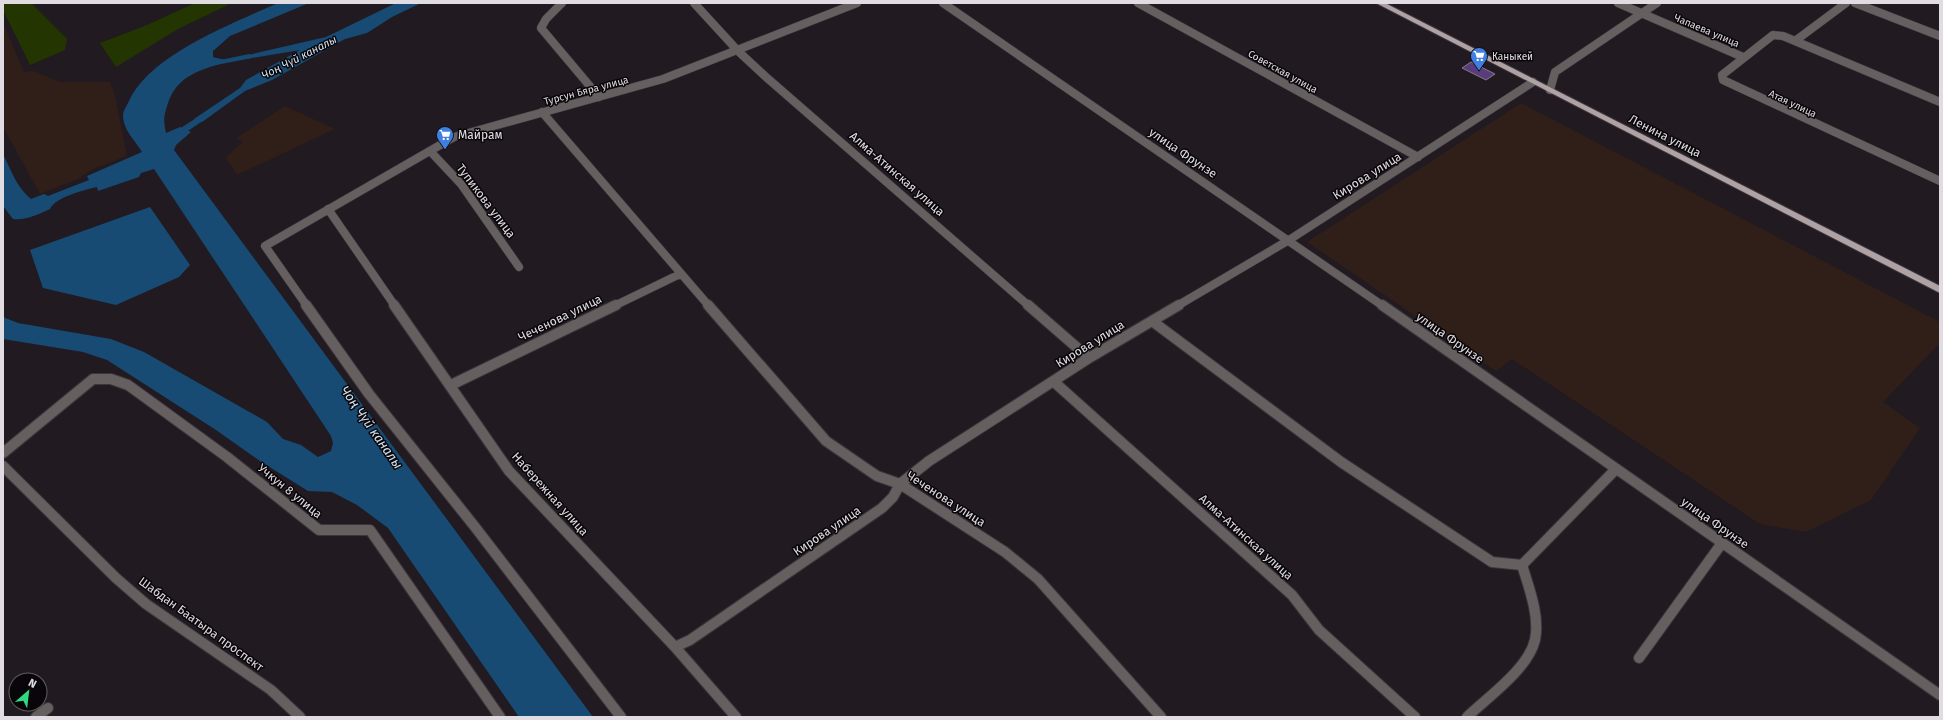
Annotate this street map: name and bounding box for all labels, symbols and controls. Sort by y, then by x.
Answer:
street label: Чапаева улица [1672,12,1741,50]
water label: Чоң Чүй каналы [259,33,339,82]
supermarket icon: Каныкей [1469,46,1489,71]
street label: Советская улица [1246,48,1319,96]
place label: Каныкей [1492,51,1533,63]
street label: Турсун Бяра улица [543,74,630,108]
street label: Атая улица [1767,88,1818,120]
street label: Ленина улица [1627,112,1703,160]
supermarket icon: Майрам [435,125,455,150]
street label: улица Фрунзе [1146,125,1220,181]
place label: Майрам [458,128,503,142]
street label: Алма-Атинская улица [847,129,947,219]
street label: Кирова улица [1330,149,1404,203]
street label: Тупикова улица [454,161,518,241]
street label: Чеченова улица [516,292,604,344]
street label: улица Фрунзе [1414,310,1486,366]
street label: Кирова улица [1053,317,1127,371]
water label: Чоң Чүй каналы [337,383,406,472]
street label: Набережная улица [509,449,591,539]
street label: Учкун 8 улица [255,461,325,521]
street label: Чеченова улица [904,468,988,530]
street label: Алма-Атинская улица [1196,491,1296,583]
street label: улица Фрунзе [1679,495,1751,551]
street label: Кирова улица [791,503,863,559]
street label: Шабдан Баатыра проспект [136,574,267,674]
north arrow [8,672,48,712]
text: N [26,676,39,691]

